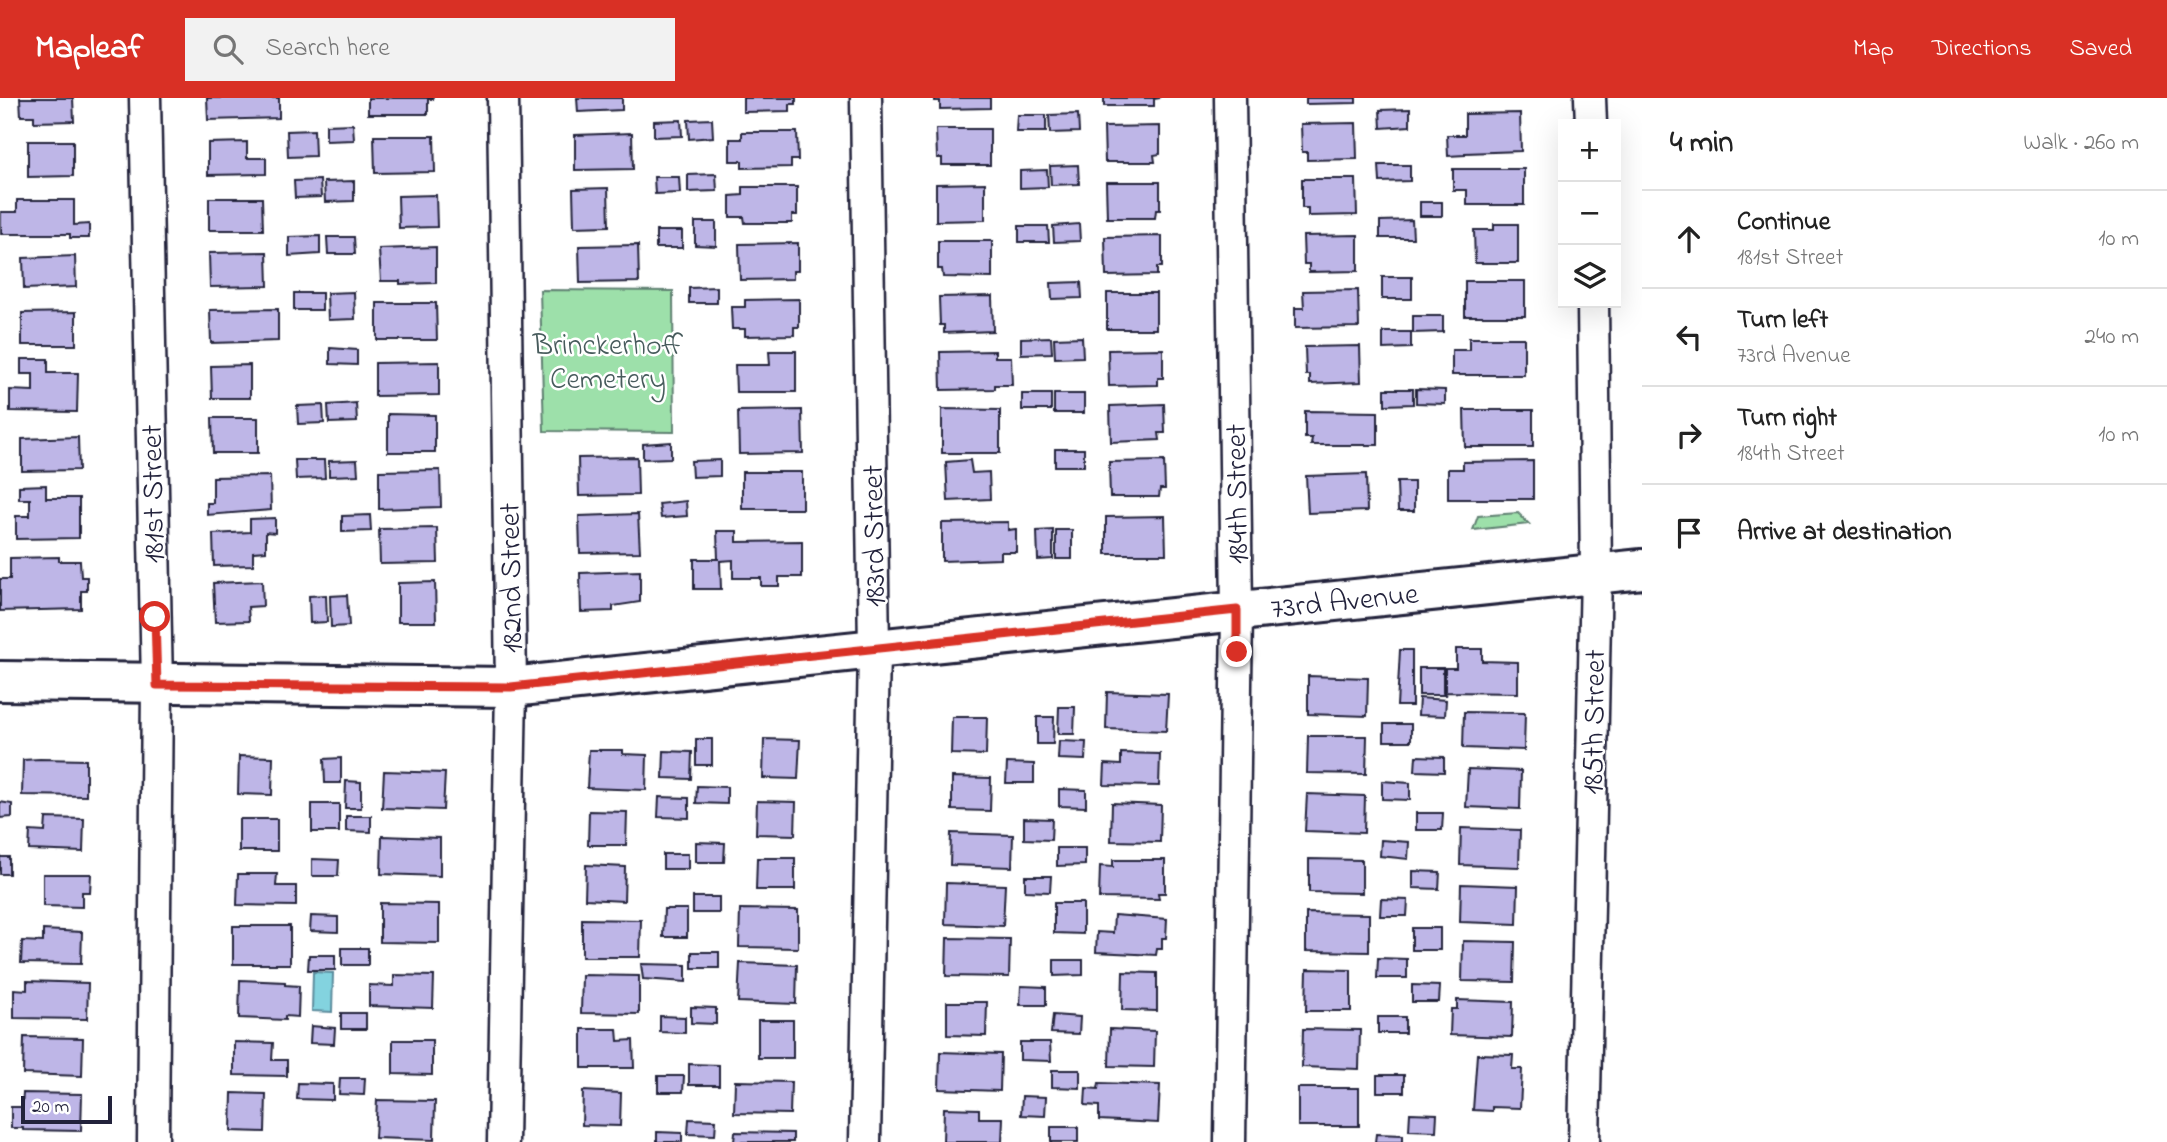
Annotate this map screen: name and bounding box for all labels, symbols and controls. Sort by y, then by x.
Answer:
search box [185,18,675,81]
text: Mapleaf [35,25,143,73]
icon: search [209,30,247,68]
text: Search here [265,30,390,68]
text: Map [1853,32,1894,67]
text: Directions [1932,32,2031,67]
text: Saved [2069,32,2132,67]
map controls [1558,119,1621,308]
button: + [1558,119,1621,182]
text: 4 min [1670,122,1733,166]
text: Walk · 260 m [2023,127,2139,160]
button: − [1558,182,1621,245]
text: Continue [1737,204,1830,242]
icon: ahead [1670,220,1708,258]
text: 10 m [2098,223,2139,256]
text: 181st Street [1737,242,1843,275]
button: layers [1558,245,1621,308]
text: Turn left [1737,302,1828,340]
icon: left [1670,318,1708,356]
text: 240 m [2085,321,2139,354]
park label: Brinckerhoff Cemetery [532,325,684,403]
text: 73rd Avenue [1737,340,1851,373]
text: Turn right [1737,400,1837,438]
icon: right [1670,416,1708,454]
text: 10 m [2098,419,2139,452]
street label: 184th Street [1216,423,1262,565]
street label: 181st Street [132,424,178,564]
text: 184th Street [1737,438,1845,471]
street label: 183rd Street [853,464,899,608]
street label: 182nd Street [490,502,536,654]
icon: arrive [1670,514,1708,552]
text: Arrive at destination [1737,514,1952,552]
street label: 73rd Avenue [1269,573,1421,633]
route start [139,601,170,632]
route end [1221,636,1252,667]
street label: 185th Street [1573,649,1619,795]
scale bar [21,1093,112,1125]
text: 20 m [32,1094,69,1121]

